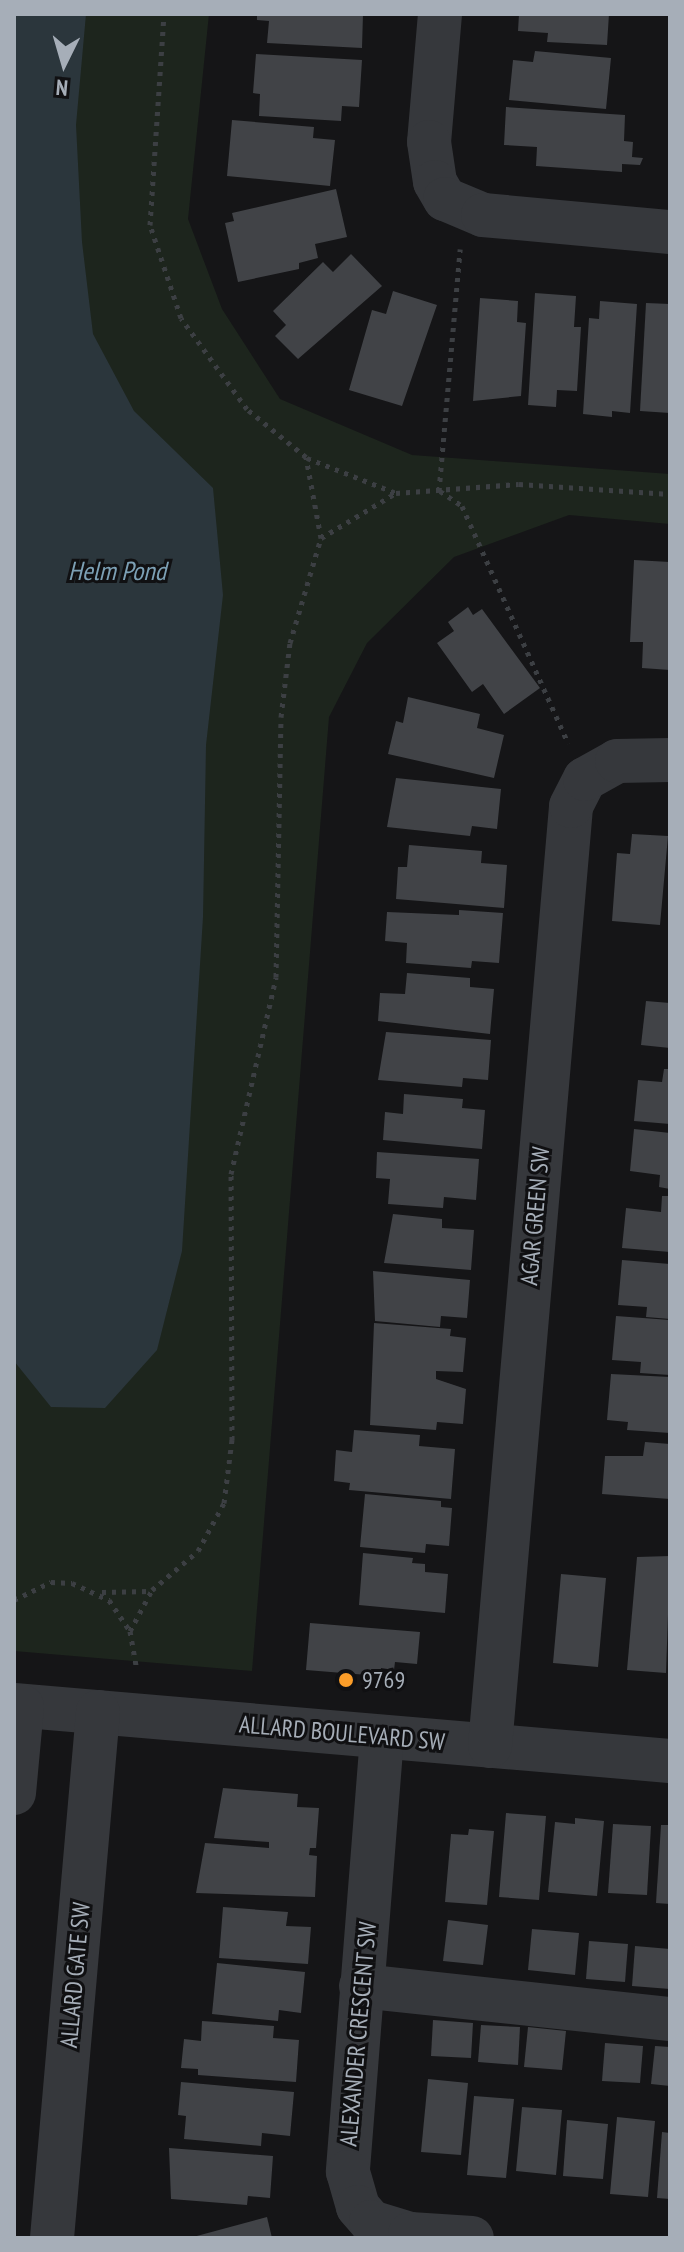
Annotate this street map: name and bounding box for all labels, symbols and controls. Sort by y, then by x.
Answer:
north arrow [24,24,104,104]
text: N [55,73,69,102]
water label: Helm Pond [68,555,166,587]
street label: AGAR GREEN SW [515,1146,555,1286]
place label: 9769 [362,1666,405,1694]
marker: 9769 [337,1671,355,1689]
street label: ALLARD BOULEVARD SW [238,1710,446,1756]
street label: ALLARD GATE SW [54,1901,96,2049]
street label: ALEXANDER CRESCENT SW [334,1920,382,2148]

